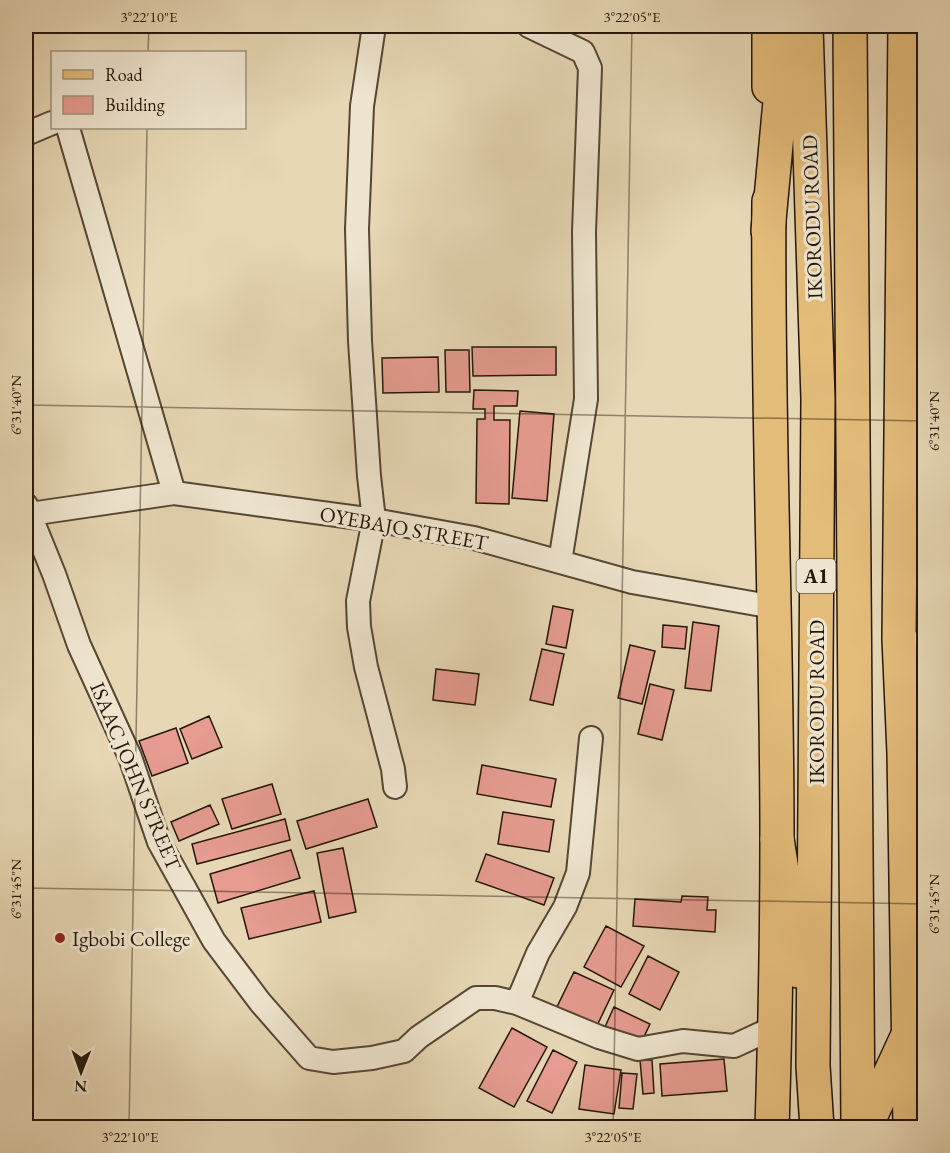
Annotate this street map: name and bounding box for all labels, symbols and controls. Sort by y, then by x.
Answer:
text: 3°22'10"E [121,7,178,26]
text: 3°22'05"E [604,7,661,26]
legend [51,51,246,129]
text: Road [105,63,144,86]
text: Building [105,93,165,116]
street label: IKORODU ROAD [796,134,828,300]
text: 6°31'40"N [6,375,25,435]
text: 6°31'40"N [924,391,943,451]
street label: OYEBAJO STREET [318,500,491,556]
road number: A1 [796,559,836,593]
street label: IKORODU ROAD [803,619,830,784]
street label: ISAAC JOHN STREET [84,678,188,875]
text: 6°31'45"N [6,859,25,919]
text: 6°31'45"N [924,874,943,934]
place label: Igbobi College [72,925,190,952]
marker: Igbobi College [53,931,67,945]
north arrow [51,1042,111,1102]
text: N [74,1076,87,1097]
text: 3°22'10"E [102,1127,159,1146]
text: 3°22'05"E [585,1127,642,1146]

